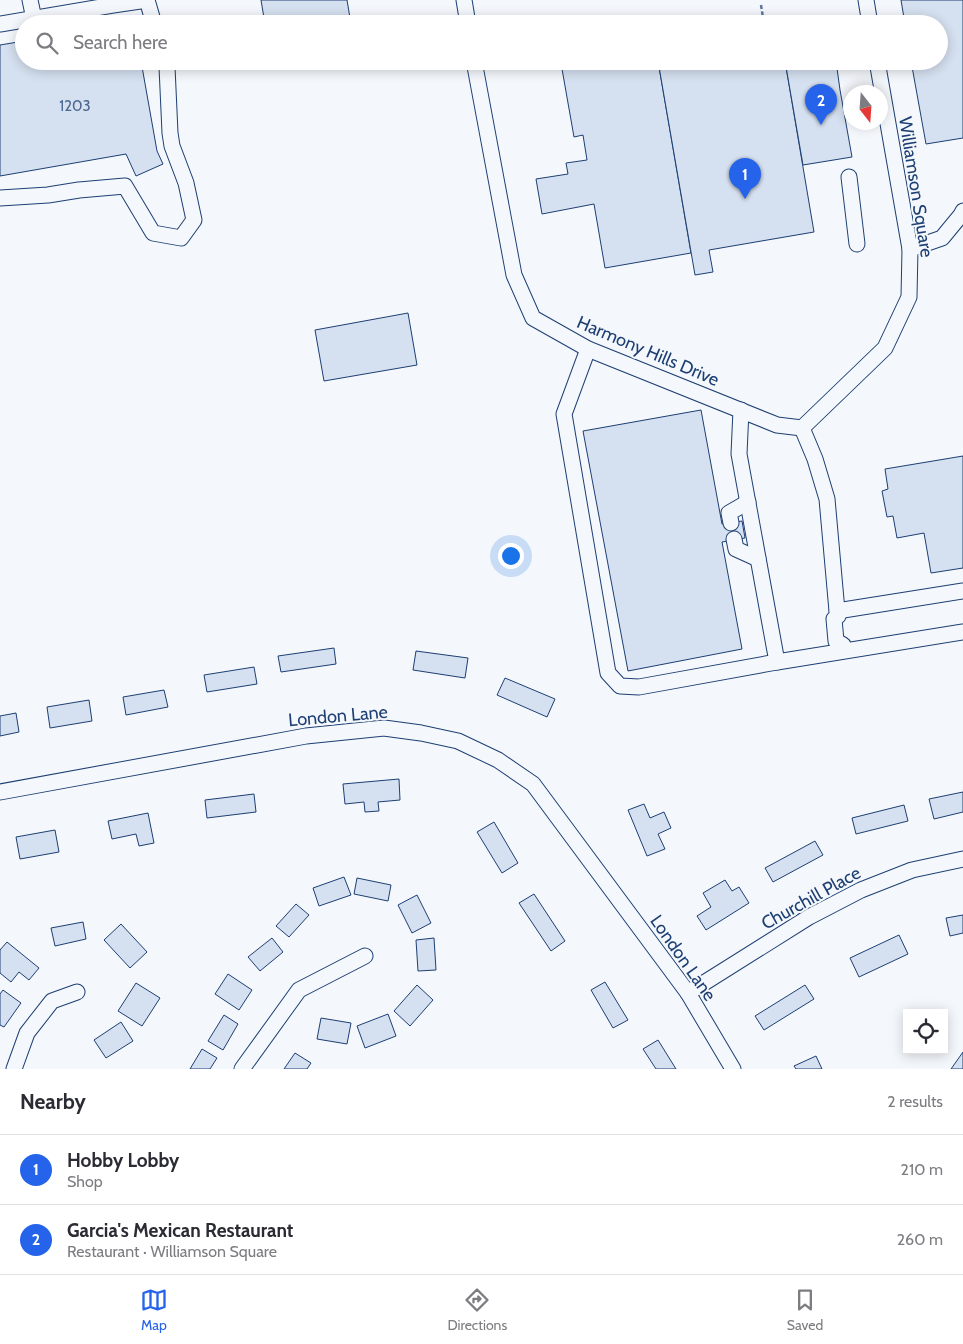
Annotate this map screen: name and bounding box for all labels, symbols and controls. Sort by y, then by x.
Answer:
search box [15,15,948,70]
icon: search [33,29,61,57]
text: Search here [73,31,167,54]
pin: 2 [805,84,837,125]
north arrow [843,85,888,130]
house number: 1203 [59,97,91,115]
street label: Williamson Square [894,115,938,259]
pin: 1 [729,158,761,199]
street label: Harmony Hills Drive [574,311,722,391]
your location [498,543,524,569]
street label: London Lane [287,701,389,731]
street label: Churchill Place [757,862,865,934]
street label: London Lane [645,911,721,1005]
map controls [903,1009,948,1054]
button: locate [903,1009,948,1054]
text: Nearby [20,1089,86,1114]
text: 2 results [887,1092,943,1111]
text: Hobby Lobby [67,1149,179,1172]
text: 1 [33,1160,39,1179]
text: 210 m [901,1160,943,1179]
text: Shop [67,1172,103,1191]
text: Garcia's Mexican Restaurant [67,1219,293,1242]
text: 2 [32,1230,40,1249]
text: 260 m [897,1230,943,1249]
text: Restaurant · Williamson Square [67,1242,277,1261]
tab: Map [140,1286,168,1334]
tab: Directions [447,1286,507,1334]
tab: Saved [787,1286,823,1334]

